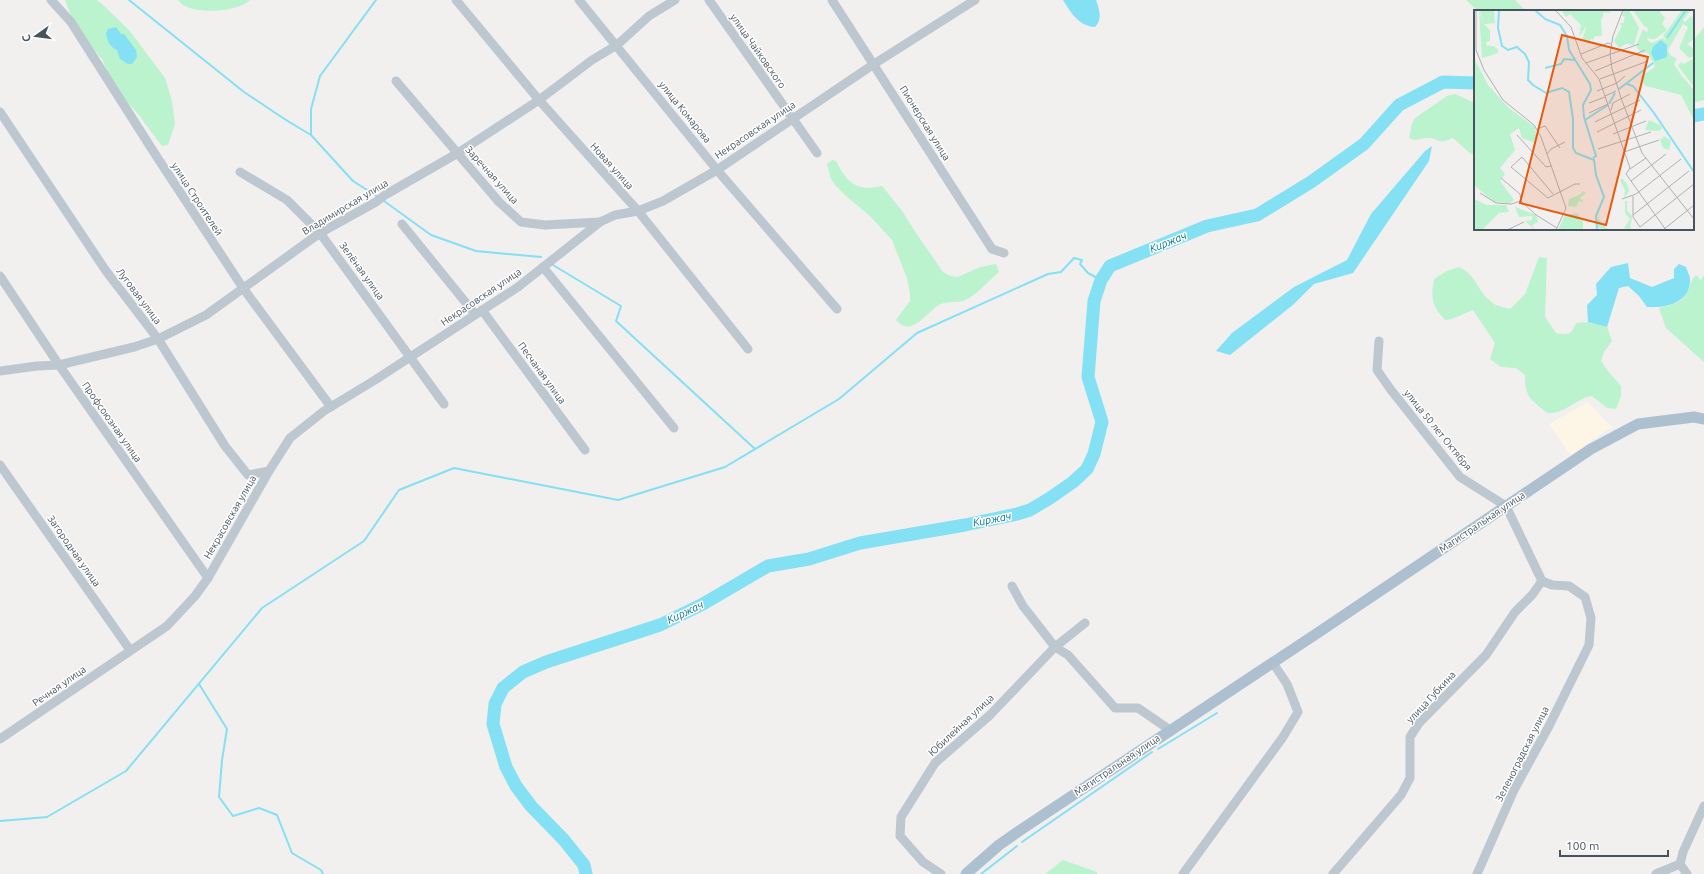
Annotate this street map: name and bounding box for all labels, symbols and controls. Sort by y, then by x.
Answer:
inset map [1474,10,1694,230]
street label: улица Чайковского [728,12,788,91]
north arrow [16,16,56,56]
text: С [20,34,33,43]
street label: улица Комарова [657,79,713,145]
street label: Пионерская улица [898,84,952,162]
street label: Некрасовская улица [713,99,797,161]
street label: Новая улица [588,141,636,191]
street label: Заречная улица [463,144,521,206]
street label: улица Строителей [169,160,225,238]
street label: Владимирская улица [300,177,390,237]
water label: Киржач [1148,229,1189,255]
street label: Зелёная улица [337,240,387,302]
street label: Луговая улица [114,266,164,326]
street label: Некрасовская улица [439,266,523,328]
street label: Песчаная улица [516,340,568,406]
street label: Профсоюзная улица [80,380,144,464]
street label: улица 50 лет Октября [1402,387,1474,473]
street label: Некрасовская улица [202,473,258,561]
street label: Магистральная улица [1437,489,1527,555]
water label: Киржач [972,509,1013,529]
street label: Загородная улица [45,513,103,589]
water label: Киржач [665,598,705,626]
street label: Речная улица [30,664,88,708]
street label: улица Губкина [1404,669,1458,725]
street label: Юбилейная улица [926,692,996,758]
street label: Зеленоградская улица [1493,705,1551,803]
street label: Магистральная улица [1072,732,1162,798]
scale bar [1560,832,1668,858]
text: 100 m [1566,839,1599,852]

